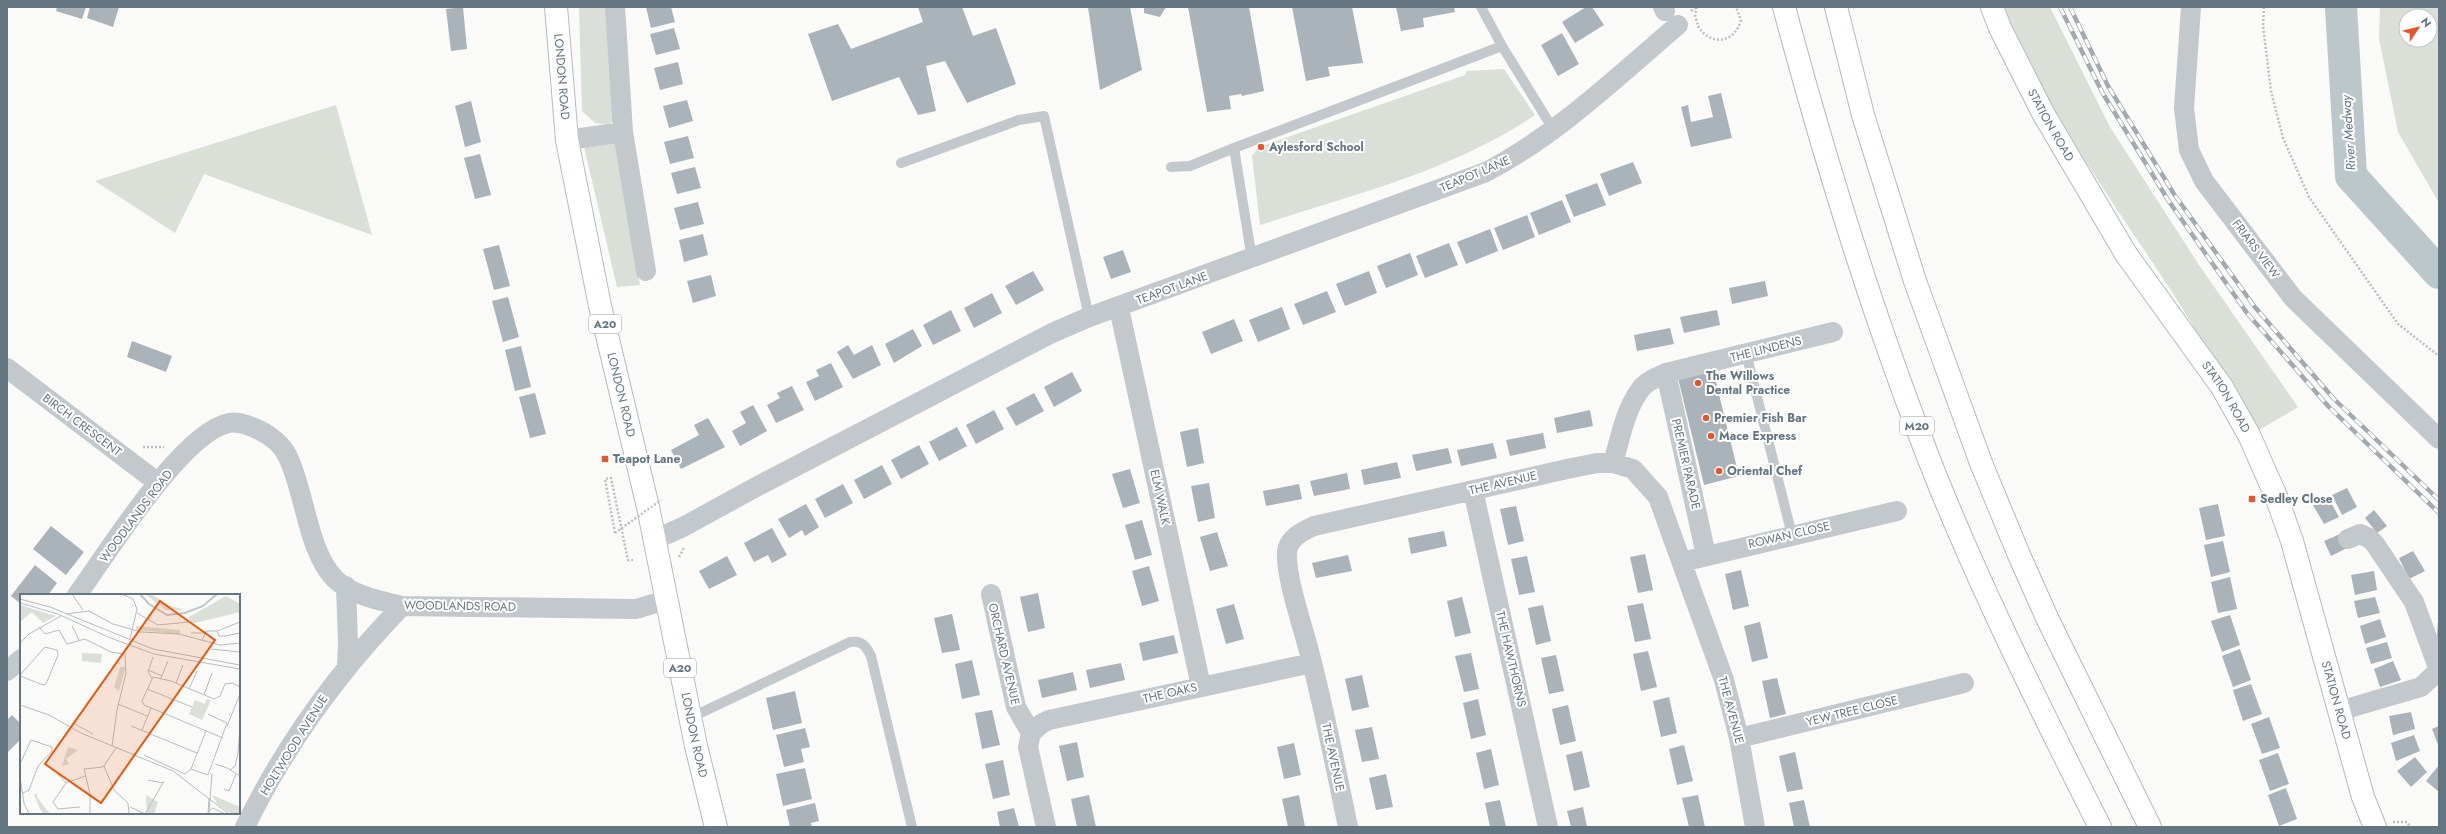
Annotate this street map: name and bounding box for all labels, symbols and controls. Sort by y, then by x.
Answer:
north arrow [2398,8,2438,48]
text: N [2417,14,2435,30]
street label: LONDON ROAD [549,33,574,121]
street label: STATION ROAD [2023,86,2079,165]
water label: River Medway [2336,93,2361,171]
place label: Aylesford School [1268,138,1364,156]
marker: Aylesford School [1256,142,1266,152]
street label: TEAPOT LANE [1437,151,1513,197]
street label: FRIARS VIEW [2228,216,2284,282]
street label: TEAPOT LANE [1134,267,1210,309]
road number: A20 [589,315,621,333]
street label: THE LINDENS [1729,331,1804,367]
street label: LONDON ROAD [602,351,640,439]
street label: STATION ROAD [2197,358,2255,436]
place label: The Willows Dental Practice [1706,367,1790,399]
marker: The Willows Dental Practice [1693,378,1703,388]
street label: BIRCH CRESCENT [39,389,126,461]
place label: Premier Fish Bar [1714,409,1807,427]
marker: Premier Fish Bar [1701,413,1711,423]
street label: PREMIER PARADE [1667,417,1705,511]
road number: M20 [1900,417,1934,435]
place label: Mace Express [1719,427,1797,445]
marker: Mace Express [1706,431,1716,441]
place label: Teapot Lane [613,450,680,468]
marker: Teapot Lane [600,454,610,464]
place label: Oriental Chef [1727,462,1803,480]
street label: WOODLANDS ROAD [95,466,177,566]
street label: THE AVENUE [1467,466,1539,500]
marker: Oriental Chef [1714,466,1724,476]
street label: ELM WALK [1145,468,1175,527]
place label: Sedley Close [2260,490,2333,508]
marker: Sedley Close [2247,494,2257,504]
street label: ROWAN CLOSE [1746,517,1832,553]
inset map [20,594,240,814]
street label: WOODLANDS ROAD [404,596,516,616]
street label: ORCHARD AVENUE [984,601,1024,707]
street label: THE HAWTHORNS [1491,609,1531,709]
road number: A20 [664,659,696,677]
street label: STATION ROAD [2317,659,2356,741]
street label: THE AVENUE [1713,674,1749,746]
street label: THE OAKS [1141,678,1199,708]
street label: HOLTWOOD AVENUE [256,691,332,799]
street label: LONDON ROAD [676,691,712,779]
street label: YEW TREE CLOSE [1804,691,1900,731]
street label: THE AVENUE [1317,721,1349,793]

